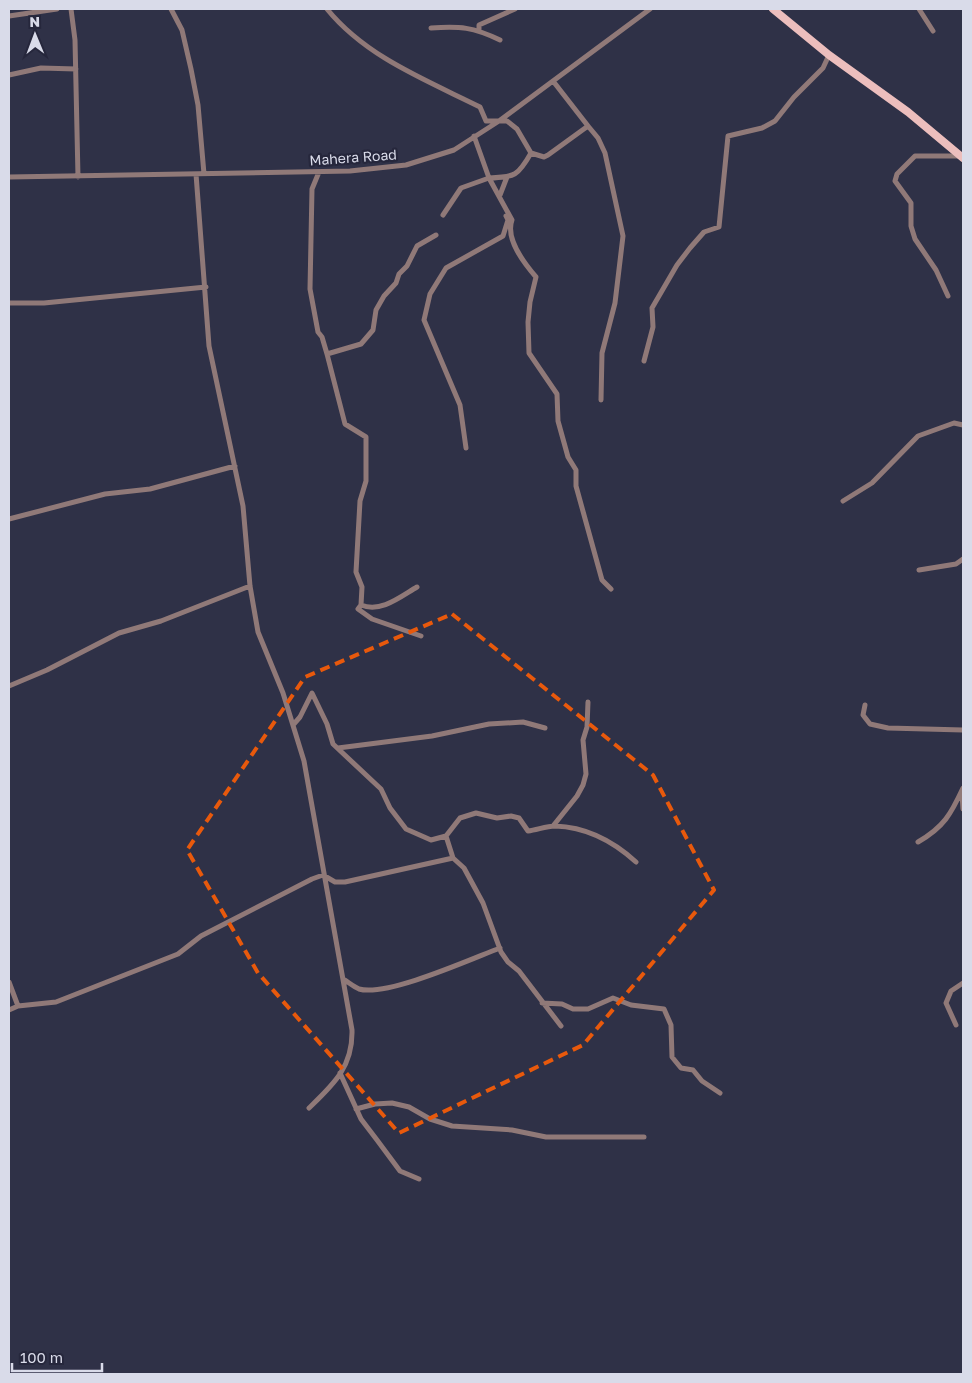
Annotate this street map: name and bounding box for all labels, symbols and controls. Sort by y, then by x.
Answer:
north arrow [10,10,60,60]
text: N [29,13,40,30]
street label: Mahera Road [309,145,397,169]
scale bar [12,1340,102,1372]
text: 100 m [20,1348,63,1366]

